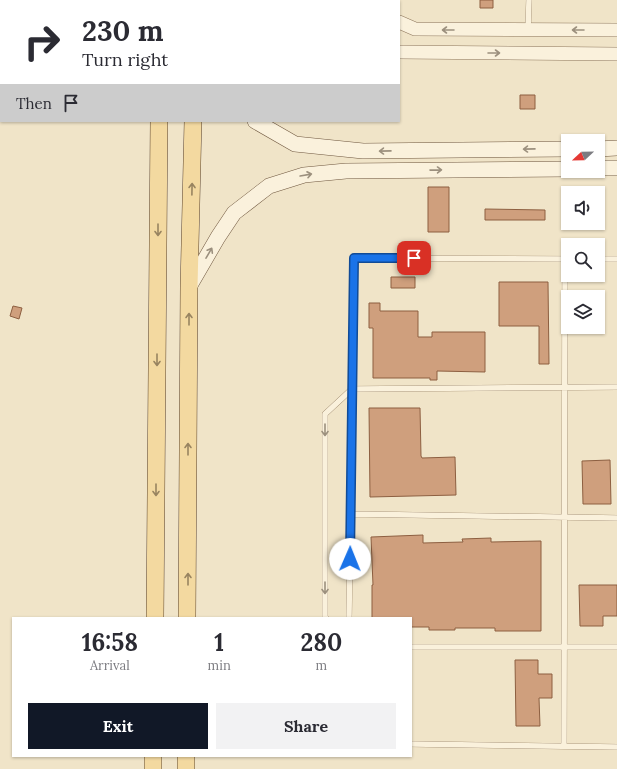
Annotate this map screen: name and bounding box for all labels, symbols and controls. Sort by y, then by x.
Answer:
text: 230 m [82,13,164,49]
icon: right [16,16,68,68]
one-way arrow [442,26,455,34]
one-way arrow [572,26,585,34]
text: Turn right [82,48,168,71]
one-way arrow [487,49,500,57]
icon: arrive [60,92,82,114]
text: Then [16,94,52,113]
north arrow [561,134,605,178]
map controls [561,134,605,334]
one-way arrow [523,145,536,153]
one-way arrow [379,147,392,155]
one-way arrow [429,166,442,174]
one-way arrow [299,171,312,179]
one-way arrow [188,183,195,196]
button: sound [561,186,605,230]
one-way arrow [154,223,162,236]
button: search [561,238,605,282]
pin [397,241,431,275]
one-way arrow [205,247,213,259]
icon: arrive [403,247,425,269]
button: layers [561,290,605,334]
one-way arrow [185,313,193,326]
one-way arrow [153,353,161,366]
one-way arrow [321,423,329,436]
one-way arrow [184,443,192,456]
one-way arrow [152,483,160,496]
position arrow [329,538,371,580]
one-way arrow [184,573,192,586]
one-way arrow [321,581,329,594]
text: 16:58 [82,627,138,658]
text: 1 [214,627,224,658]
text: 280 [300,627,342,658]
text: Arrival [90,657,130,674]
text: min [208,657,231,674]
text: m [316,657,327,674]
button: Exit [28,703,208,749]
button: Share [216,703,396,749]

